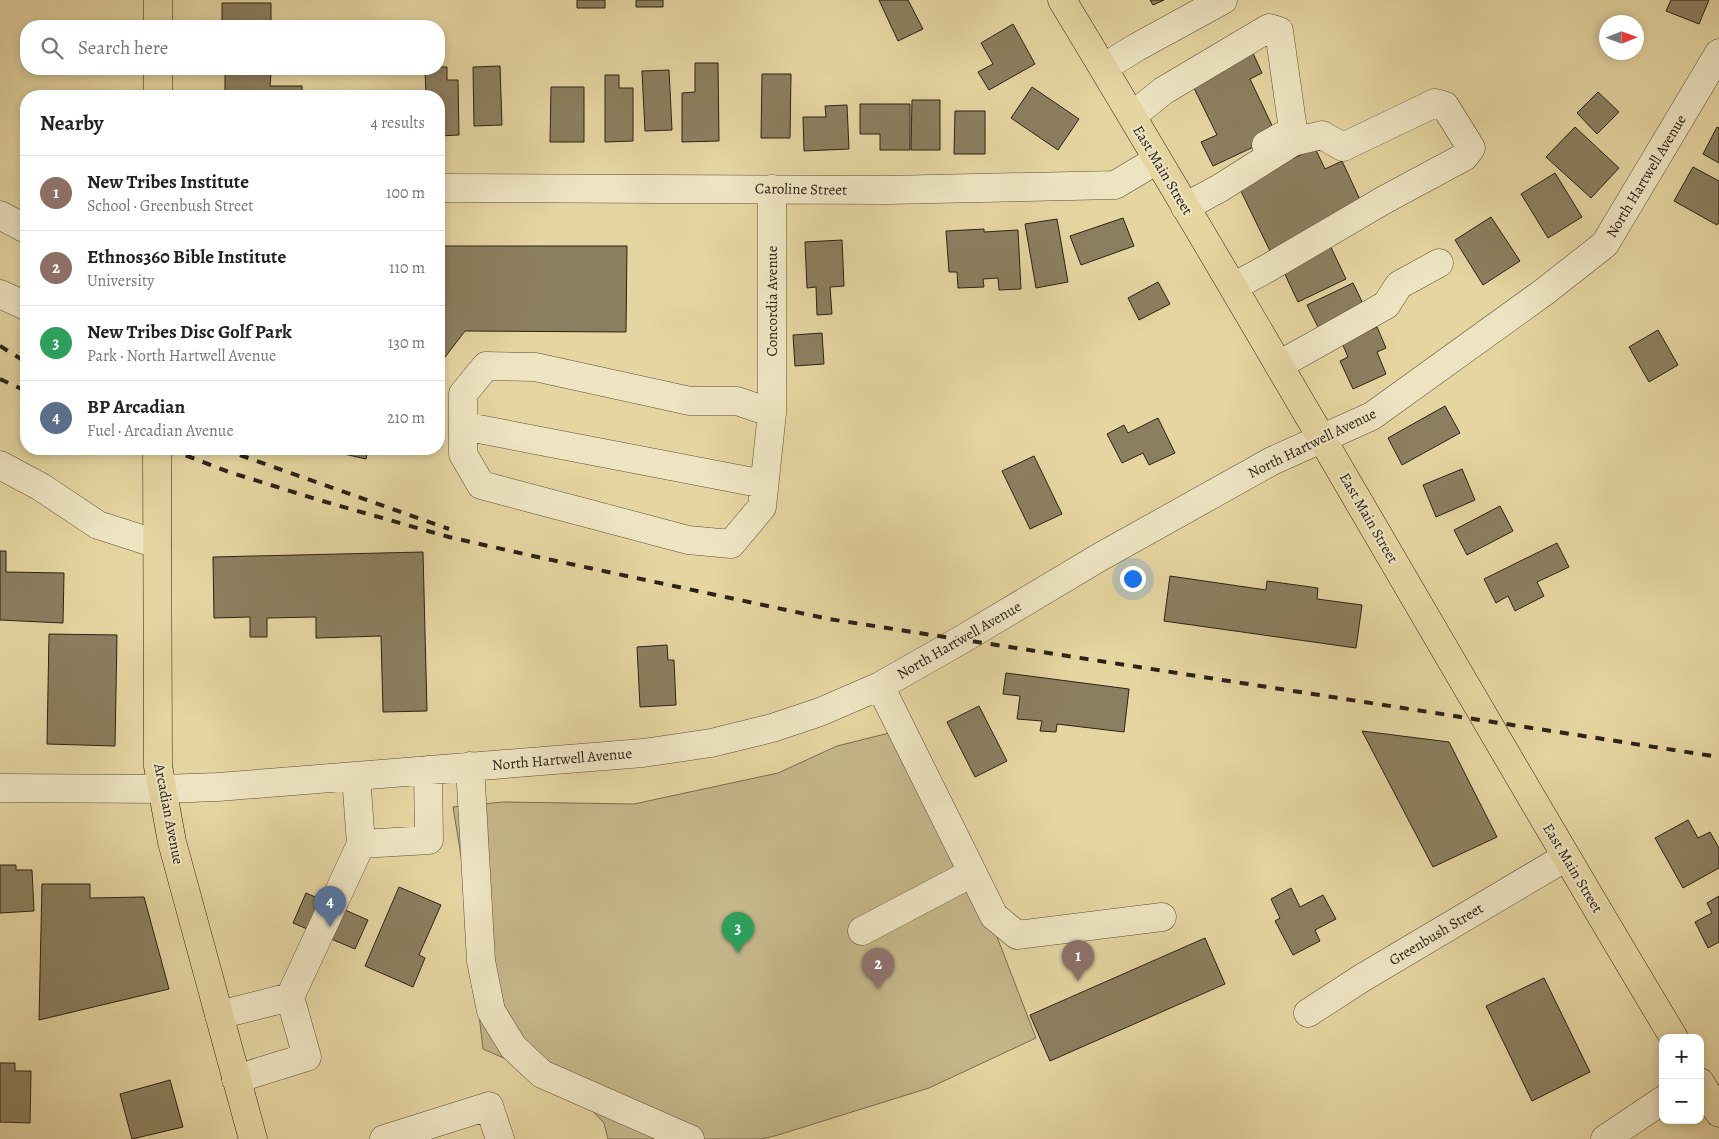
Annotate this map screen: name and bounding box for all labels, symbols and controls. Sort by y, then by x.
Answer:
north arrow [1599,15,1644,60]
search box [20,20,445,75]
icon: search [38,34,66,62]
text: Search here [78,35,168,61]
text: Nearby [40,109,103,137]
street label: North Hartwell Avenue [1601,110,1691,241]
text: 4 results [371,112,425,134]
street label: East Main Street [1128,121,1198,219]
text: New Tribes Institute [87,169,249,195]
street label: Caroline Street [755,178,847,200]
text: 1 [53,182,59,204]
text: 100 m [386,182,425,204]
text: School · Greenbush Street [87,195,254,217]
text: Ethnos360 Bible Institute [87,244,286,270]
street label: Concordia Avenue [762,245,782,356]
text: 2 [52,257,60,279]
text: 110 m [389,257,425,279]
text: University [87,270,154,292]
text: New Tribes Disc Golf Park [87,319,292,345]
text: 3 [53,332,59,354]
text: 130 m [388,332,425,354]
text: Park · North Hartwell Avenue [87,345,276,367]
text: BP Arcadian [87,394,185,420]
street label: North Hartwell Avenue [1245,403,1380,483]
text: 4 [52,407,60,429]
text: 210 m [387,407,425,429]
text: Fuel · Arcadian Avenue [87,420,234,442]
street label: East Main Street [1335,469,1403,567]
your location [1120,566,1146,592]
street label: North Hartwell Avenue [893,596,1025,684]
street label: North Hartwell Avenue [491,743,633,775]
street label: Arcadian Avenue [149,761,189,866]
street label: East Main Street [1538,819,1608,917]
pin: 4 [314,886,346,927]
street label: Greenbush Street [1385,898,1487,970]
pin: 3 [722,912,754,953]
pin: 1 [1062,940,1094,981]
pin: 2 [862,948,894,989]
map controls [1659,1034,1704,1124]
button: + [1659,1034,1704,1079]
button: − [1659,1079,1704,1124]

